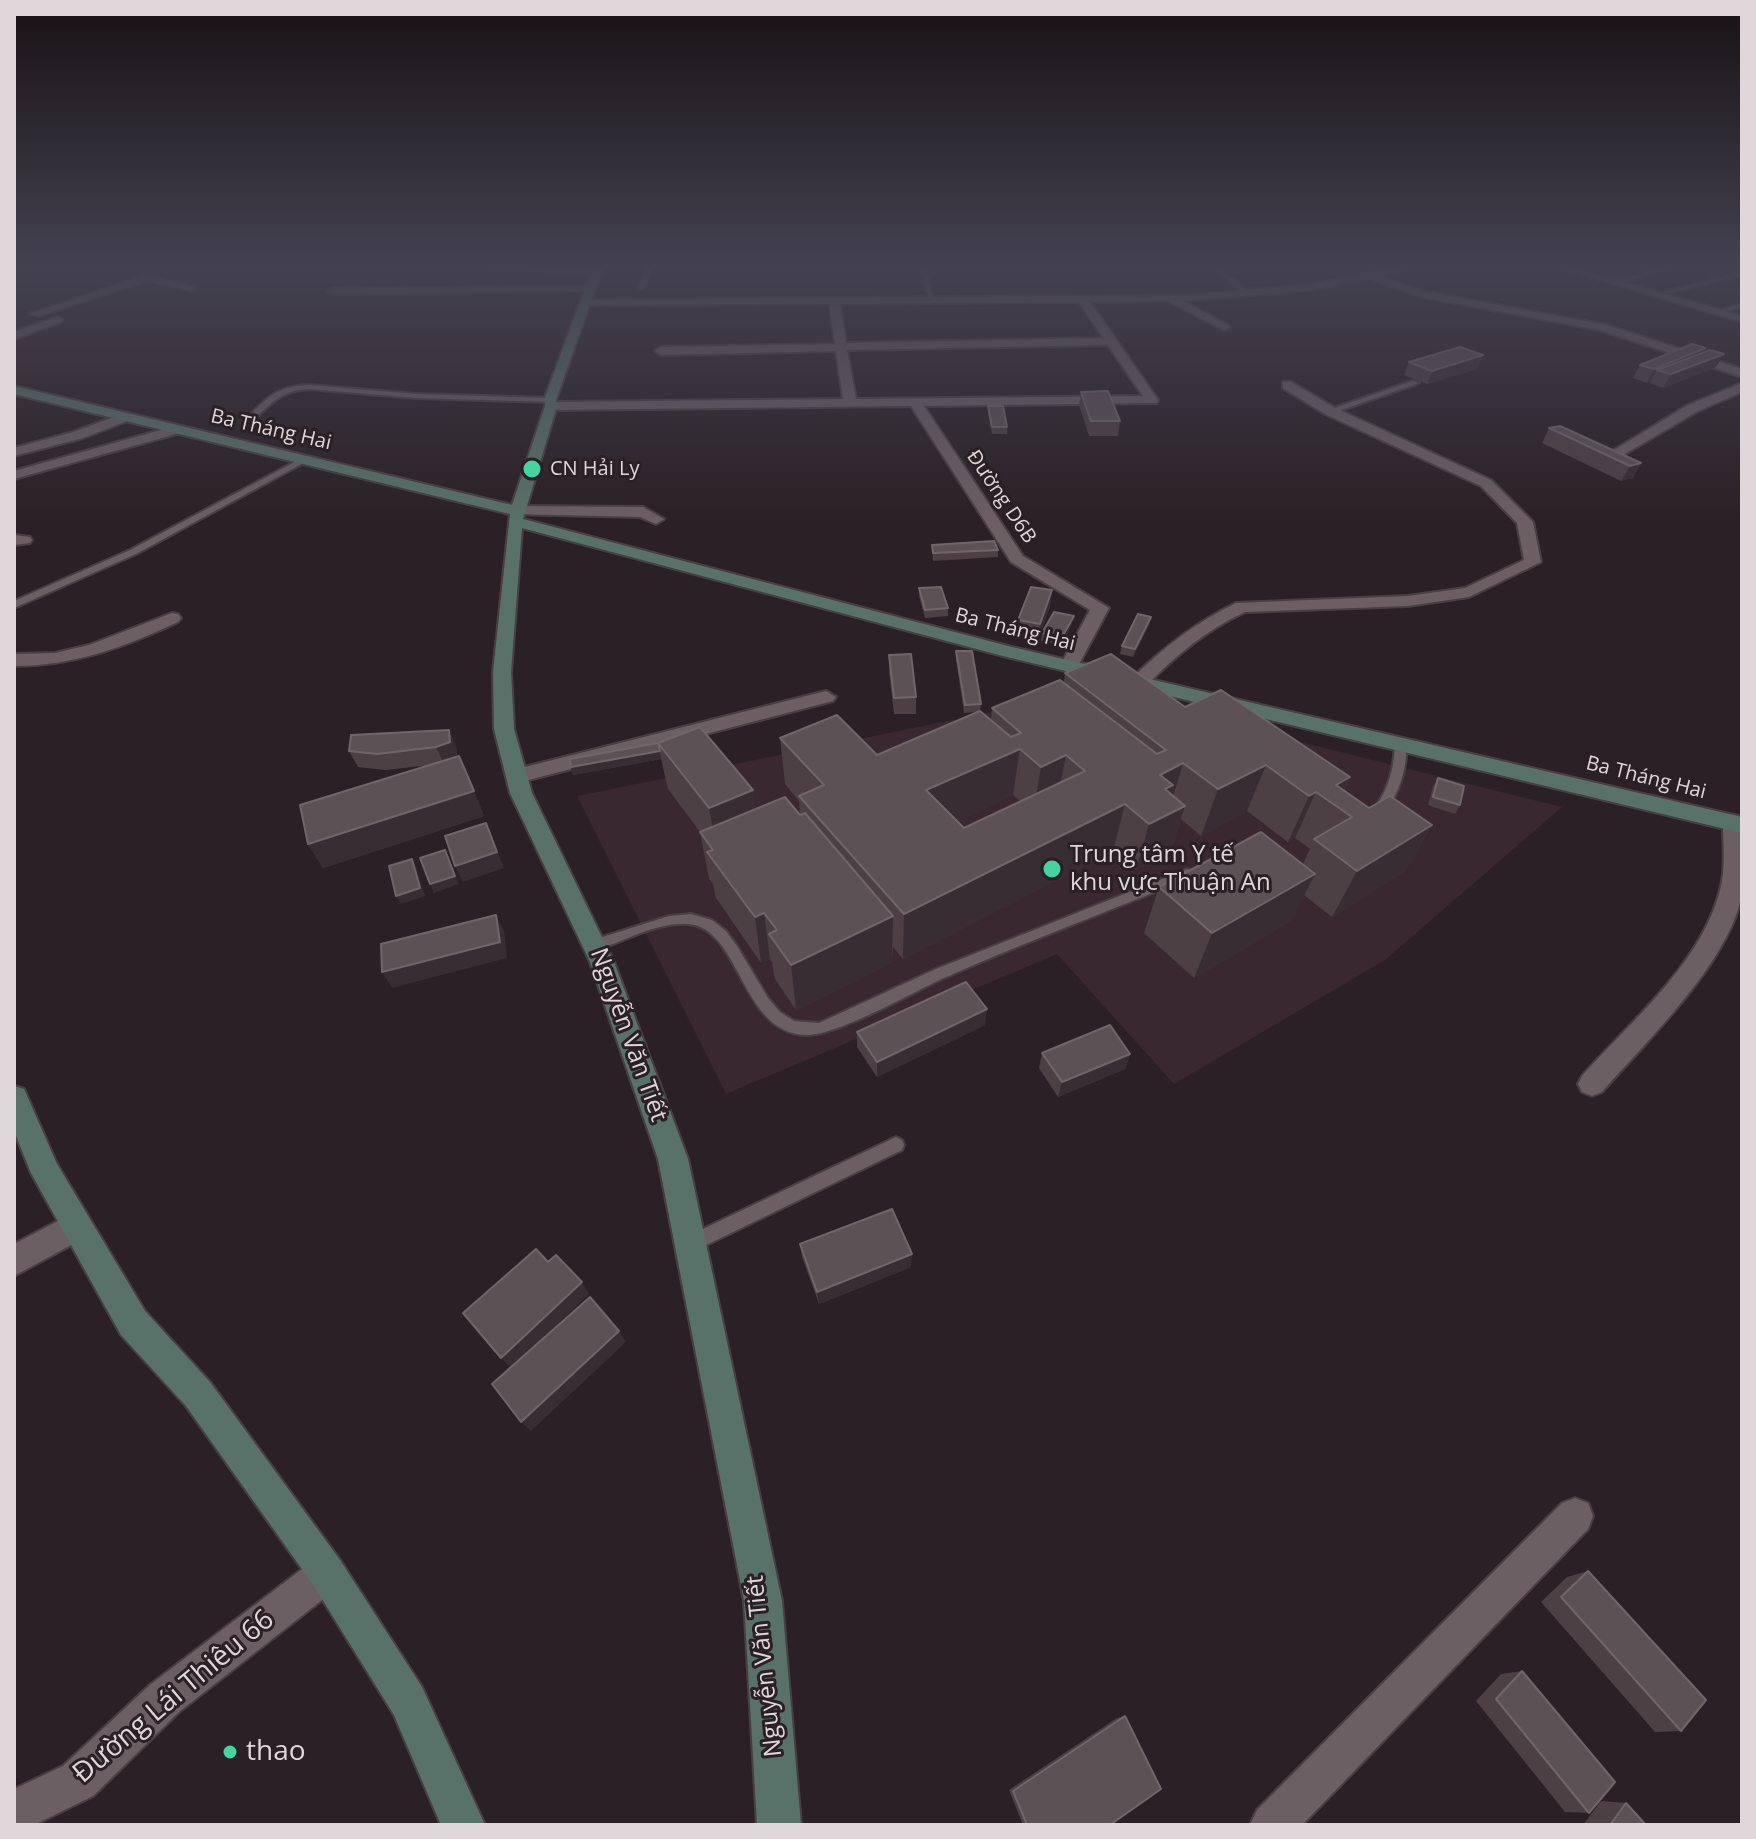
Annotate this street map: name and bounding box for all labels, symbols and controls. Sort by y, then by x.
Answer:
street label: Ba Tháng Hai [208,404,334,456]
street label: Đường D6B [961,446,1041,548]
place label: CN Hải Ly [550,457,639,481]
marker: CN Hải Ly [521,458,543,480]
street label: Ba Tháng Hai [952,603,1078,657]
street label: Ba Tháng Hai [1583,751,1709,805]
place label: Trung tâm Y tế khu vực Thuận An [1070,841,1271,897]
marker: Trung tâm Y tế khu vực Thuận An [1041,858,1063,880]
street label: Nguyễn Văn Tiết [583,944,673,1126]
street label: Nguyễn Văn Tiết [741,1574,789,1758]
street label: Đường Lái Thiêu 66 [67,1603,281,1791]
place label: thao [246,1735,306,1769]
marker: thao [221,1743,239,1761]

